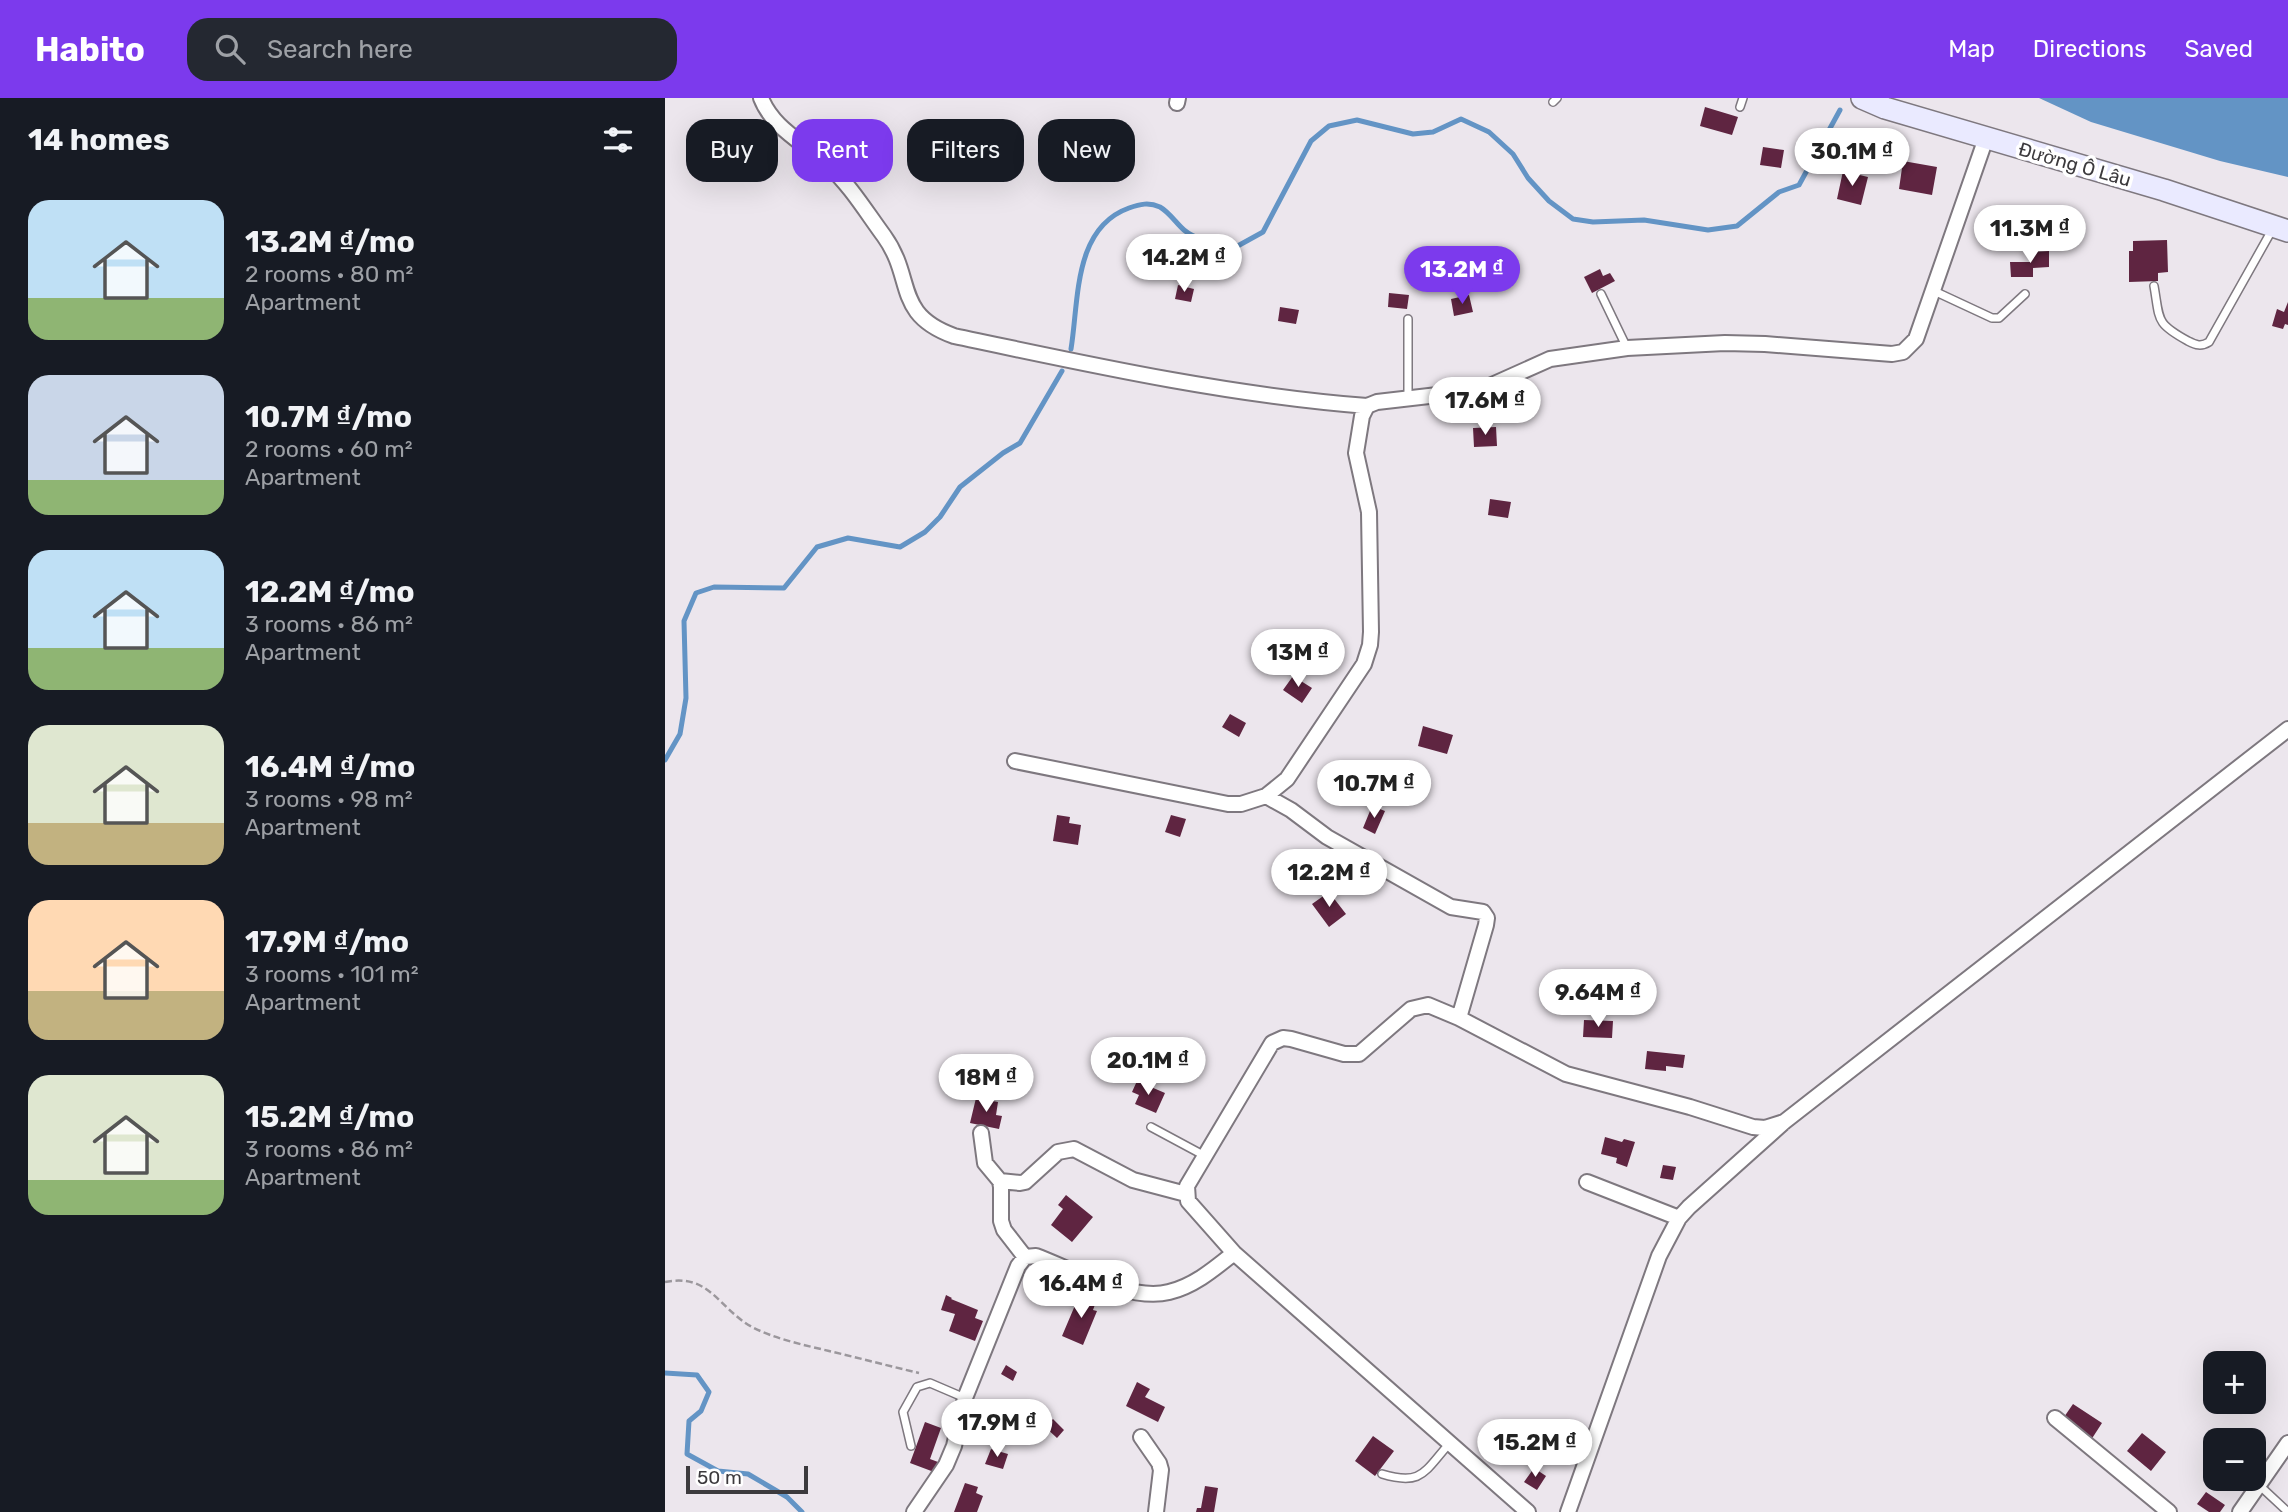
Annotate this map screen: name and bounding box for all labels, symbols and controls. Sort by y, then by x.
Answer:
search box [187,18,677,81]
text: Habito [35,30,145,69]
icon: search [211,30,249,68]
text: Search here [267,34,413,65]
text: Map [1948,35,1995,63]
text: Directions [2033,35,2146,63]
text: Saved [2184,35,2253,63]
chip: Buy [686,119,778,182]
chip: Rent [792,119,893,182]
chip: Filters [907,119,1024,182]
chip: New [1038,119,1135,182]
icon: filters [599,121,637,159]
text: 14 homes [28,122,170,158]
pin: 30.1M ₫ [1787,129,1917,188]
text: 30.1M ₫ [1811,137,1893,165]
street label: Đường Ô Lâu [2016,137,2134,192]
pin: 11.3M ₫ [1965,206,2095,265]
text: 11.3M ₫ [1990,214,2070,242]
text: 13.2M ₫/mo [245,224,415,260]
icon: home [84,228,168,312]
pin: 14.2M ₫ [1119,234,1249,294]
text: 14.2M ₫ [1142,243,1226,271]
pin: 13.2M ₫ [1397,246,1527,306]
text: 13.2M ₫ [1420,255,1504,283]
text: 2 rooms · 80 m² [245,260,413,288]
text: Apartment [245,288,361,316]
pin: 17.6M ₫ [1420,378,1550,437]
text: 17.6M ₫ [1445,386,1525,414]
text: 10.7M ₫/mo [245,399,412,435]
icon: home [84,403,168,487]
text: 2 rooms · 60 m² [245,435,413,463]
text: Apartment [245,463,361,491]
text: 12.2M ₫/mo [245,574,415,610]
icon: home [84,578,168,662]
text: 3 rooms · 86 m² [245,610,413,638]
pin: 13M ₫ [1249,630,1347,689]
text: Apartment [245,638,361,666]
text: 13M ₫ [1267,638,1329,666]
text: 16.4M ₫/mo [245,749,415,785]
icon: home [84,753,168,837]
pin: 10.7M ₫ [1309,760,1439,820]
text: 10.7M ₫ [1333,769,1415,797]
text: 3 rooms · 98 m² [245,785,413,813]
text: Apartment [245,813,361,841]
pin: 12.2M ₫ [1264,850,1394,909]
text: 12.2M ₫ [1287,858,1371,886]
text: 17.9M ₫/mo [245,924,409,960]
icon: home [84,928,168,1012]
text: 3 rooms · 101 m² [245,960,419,988]
pin: 9.64M ₫ [1533,970,1663,1029]
text: 9.64M ₫ [1555,978,1641,1006]
text: Apartment [245,988,361,1016]
pin: 20.1M ₫ [1083,1038,1213,1097]
text: 20.1M ₫ [1107,1046,1189,1074]
pin: 18M ₫ [937,1054,1035,1114]
text: 18M ₫ [955,1063,1017,1091]
text: 15.2M ₫/mo [245,1099,414,1135]
icon: home [84,1103,168,1187]
text: 3 rooms · 86 m² [245,1135,413,1163]
text: Apartment [245,1163,361,1191]
pin: 16.4M ₫ [1016,1260,1146,1320]
text: 16.4M ₫ [1039,1269,1123,1297]
map controls [2203,1351,2266,1491]
button: + [2203,1351,2266,1414]
pin: 17.9M ₫ [932,1400,1062,1459]
text: 17.9M ₫ [957,1408,1037,1436]
pin: 15.2M ₫ [1470,1420,1600,1479]
text: 15.2M ₫ [1493,1428,1577,1456]
button: − [2203,1428,2266,1491]
scale bar [686,1463,809,1495]
text: 50 m [697,1466,742,1489]

